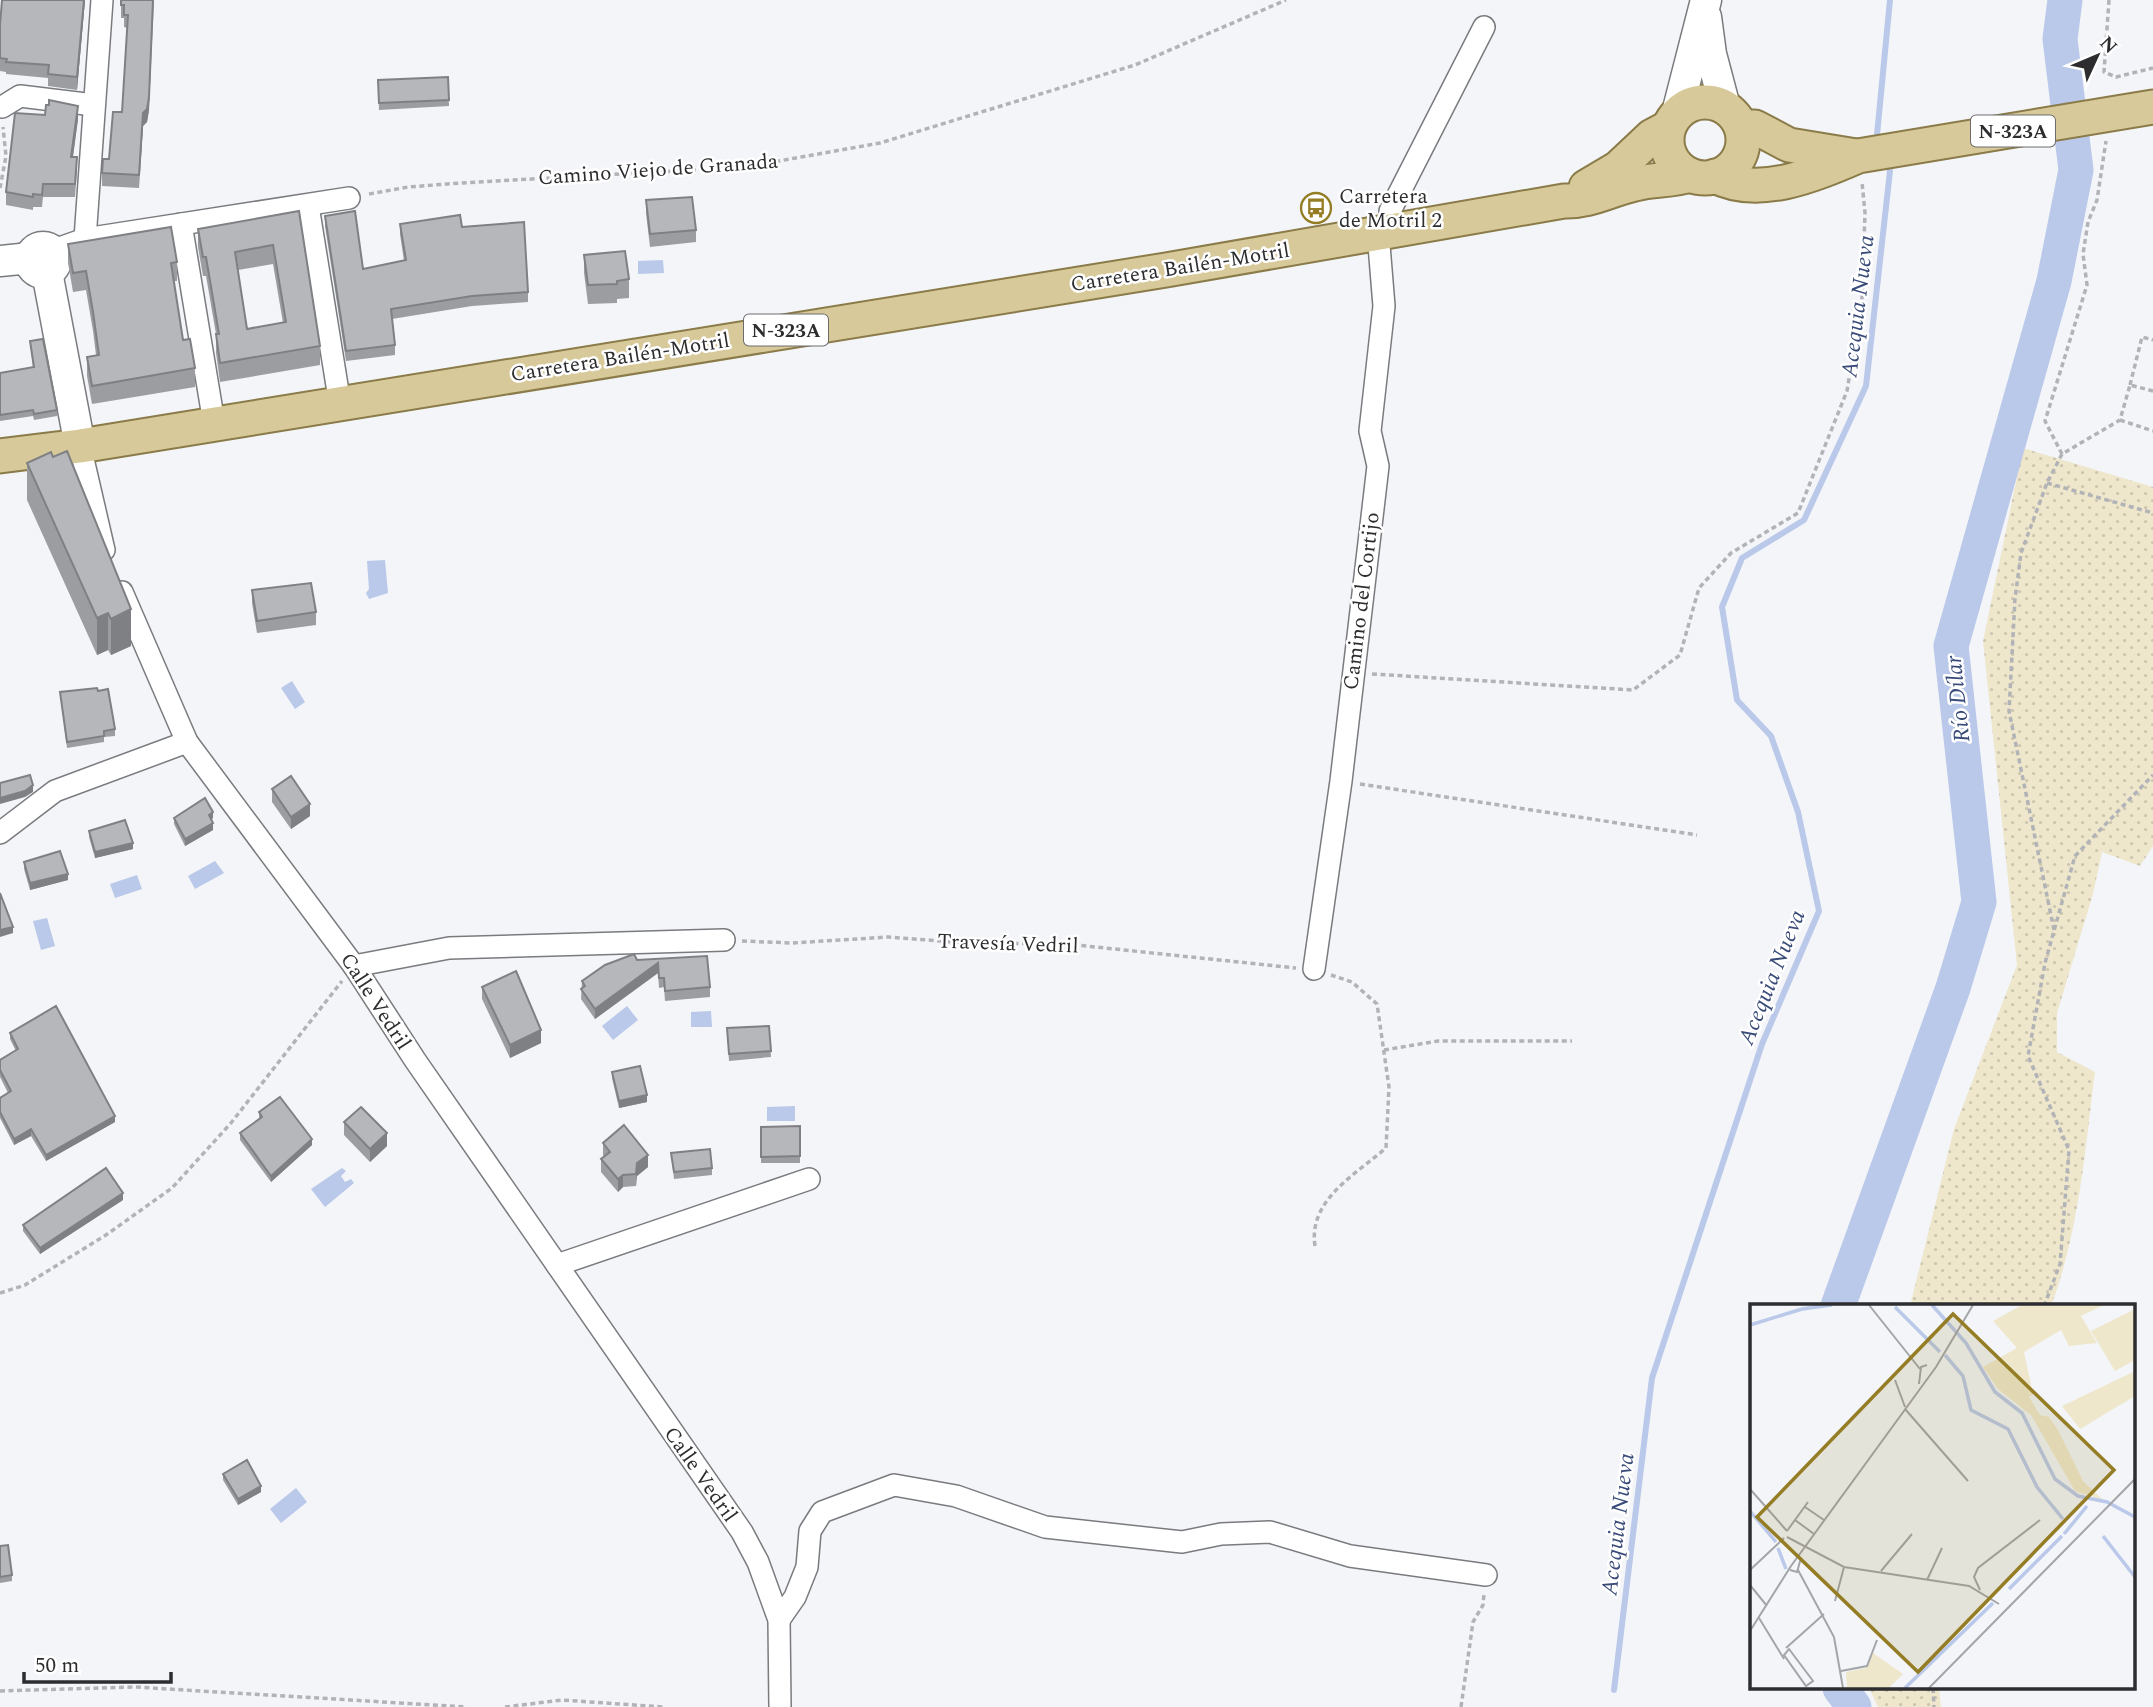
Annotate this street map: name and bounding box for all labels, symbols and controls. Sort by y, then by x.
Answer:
north arrow [2062,21,2132,91]
text: N [2092,30,2124,61]
road number: N-323A [1971,116,2055,146]
street label: Camino Viejo de Granada [537,146,780,194]
place label: Carretera de Motril 2 [1339,181,1442,237]
bus stop icon: Carretera de Motril 2 [1299,191,1333,225]
water label: Acequia Nueva [1832,233,1885,380]
street label: Carretera Bailén-Motril [1068,235,1292,301]
road number: N-323A [744,314,828,346]
street label: Carretera Bailén-Motril [508,325,732,391]
street label: Camino del Cortijo [1335,510,1389,692]
water label: Río Dílar [1936,653,1980,744]
water label: Acequia Nueva [1729,904,1816,1051]
street label: Travesía Vedril [937,926,1079,962]
street label: Calle Vedril [332,946,419,1057]
inset map [1750,1304,2136,1690]
street label: Calle Vedril [655,1420,745,1529]
water label: Acequia Nueva [1592,1451,1645,1598]
scale bar [24,1640,172,1684]
text: 50 m [35,1650,79,1682]

